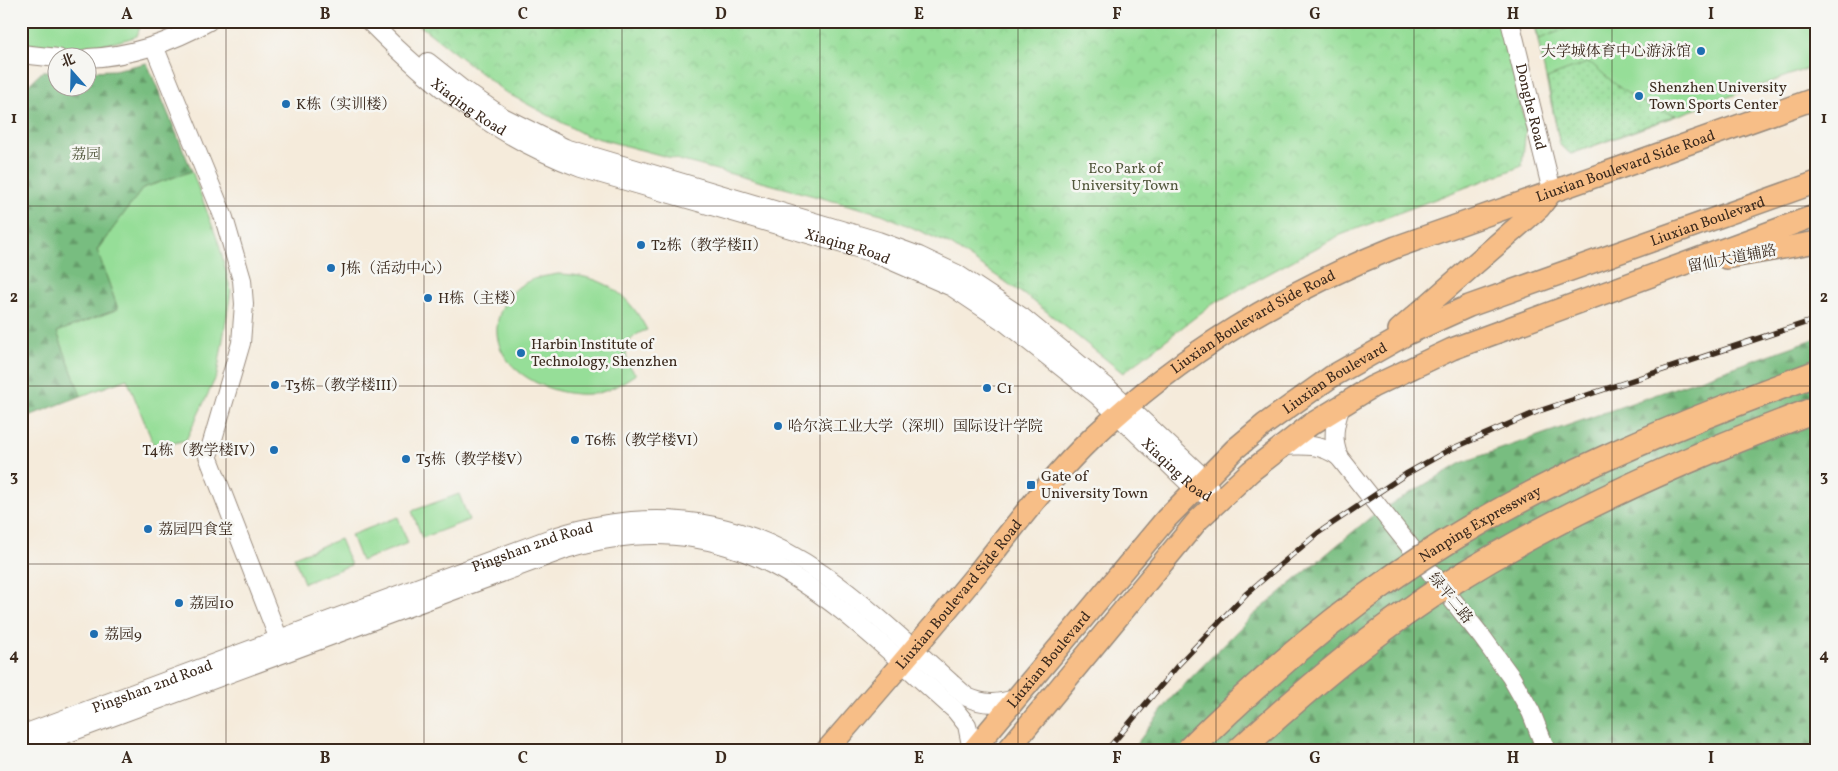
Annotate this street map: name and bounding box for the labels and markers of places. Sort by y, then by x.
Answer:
place label: 大学城体育中心游泳馆 [1541,42,1691,63]
marker: 大学城体育中心游泳馆 [1695,45,1707,57]
place label: Shenzhen University Town Sports Center [1649,78,1787,116]
marker: Shenzhen University Town Sports Center [1633,90,1645,102]
place label: K栋（实训楼） [296,95,396,116]
marker: K栋（实训楼） [280,98,292,110]
place label: T2栋（教学楼II） [651,236,767,257]
marker: T2栋（教学楼II） [635,239,647,251]
place label: J栋（活动中心） [341,259,451,280]
marker: J栋（活动中心） [325,262,337,274]
place label: H栋（主楼） [438,289,524,310]
marker: H栋（主楼） [422,292,434,304]
place label: Harbin Institute of Technology, Shenzhen [531,335,678,373]
marker: Harbin Institute of Technology, Shenzhen [515,347,527,359]
place label: T3栋（教学楼III） [285,376,406,397]
marker: T3栋（教学楼III） [269,379,281,391]
place label: C1 [997,379,1013,400]
marker: C1 [981,382,993,394]
place label: 哈尔滨工业大学（深圳）国际设计学院 [788,417,1043,438]
marker: 哈尔滨工业大学（深圳）国际设计学院 [772,420,784,432]
place label: T6栋（教学楼VI） [585,431,707,452]
marker: T6栋（教学楼VI） [569,434,581,446]
place label: T4栋（教学楼IV） [142,441,264,462]
marker: T4栋（教学楼IV） [268,444,280,456]
place label: T5栋（教学楼V） [416,450,531,471]
marker: T5栋（教学楼V） [400,453,412,465]
place label: Gate of University Town [1041,467,1148,505]
marker: Gate of University Town [1025,479,1037,491]
place label: 荔园四食堂 [158,520,233,541]
marker: 荔园四食堂 [142,523,154,535]
place label: 荔园10 [189,594,234,615]
marker: 荔园10 [173,597,185,609]
place label: 荔园9 [104,625,142,646]
marker: 荔园9 [88,628,100,640]

